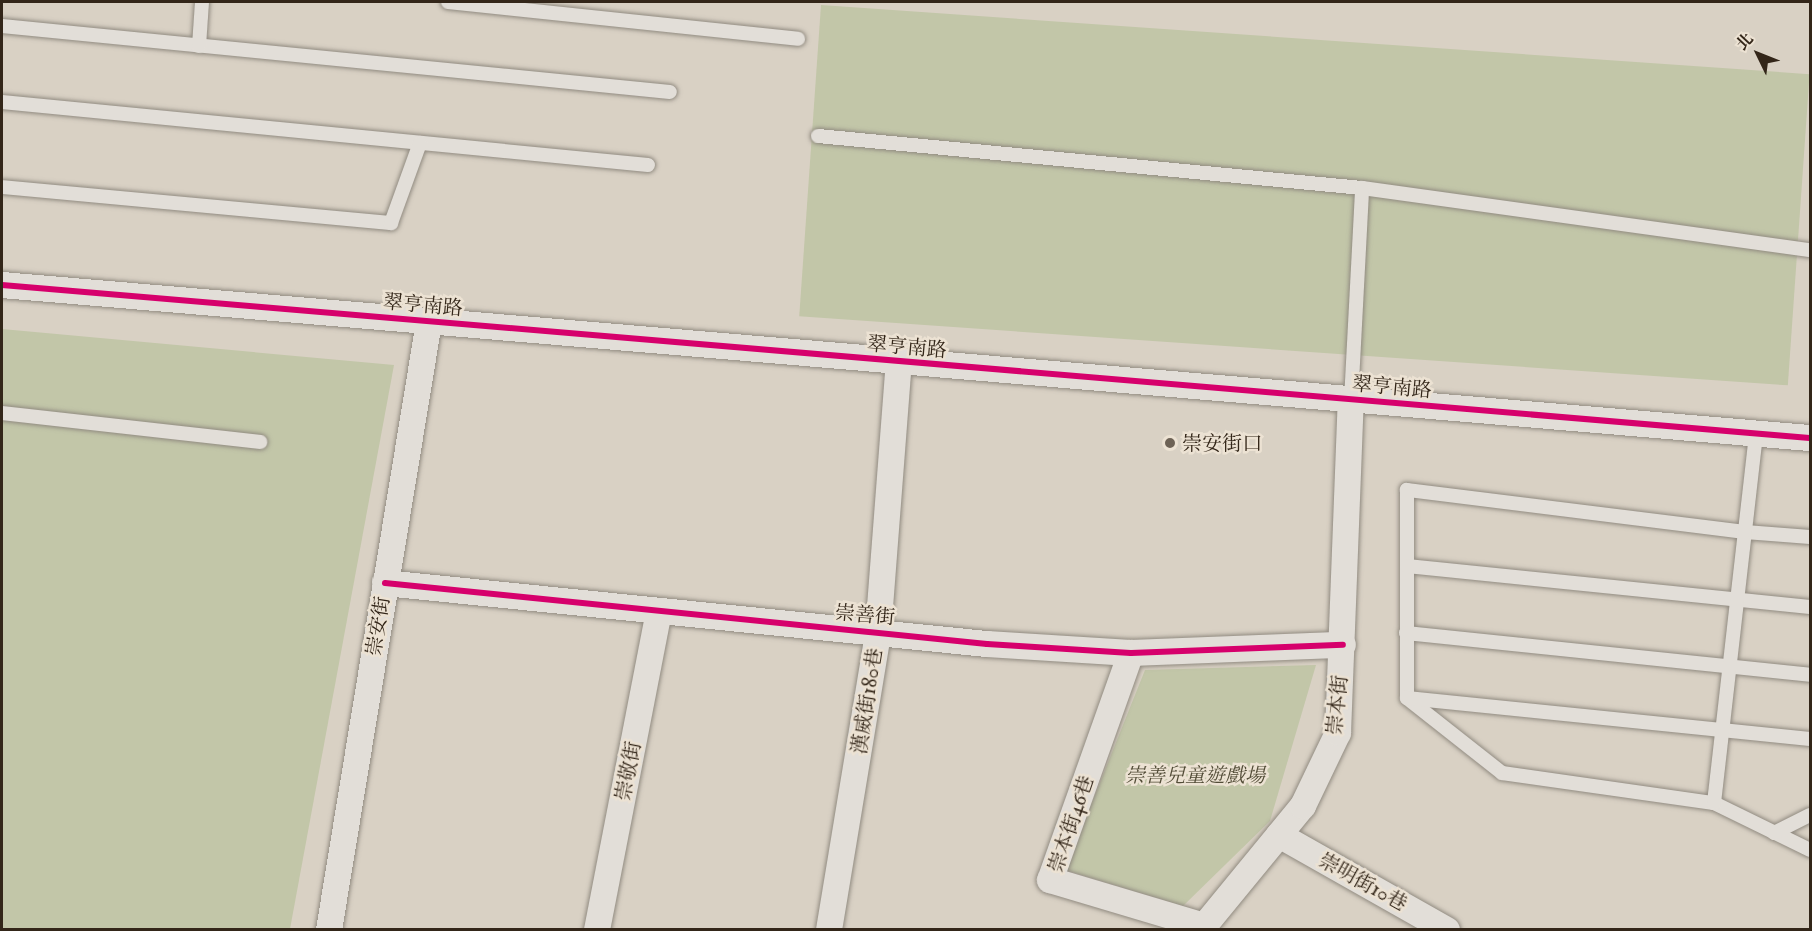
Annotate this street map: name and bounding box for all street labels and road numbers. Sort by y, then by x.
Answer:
street label: 翠亨南路 [382,290,464,320]
street label: 翠亨南路 [866,332,948,362]
street label: 翠亨南路 [1351,372,1433,402]
street label: 崇安街 [361,594,395,658]
street label: 崇善街 [834,600,896,630]
street label: 漢威街180巷 [847,646,887,756]
street label: 崇本街 [1322,674,1352,736]
street label: 崇敬街 [610,739,646,803]
street label: 崇本街46巷 [1043,772,1099,876]
street label: 崇明街10巷 [1315,848,1411,916]

